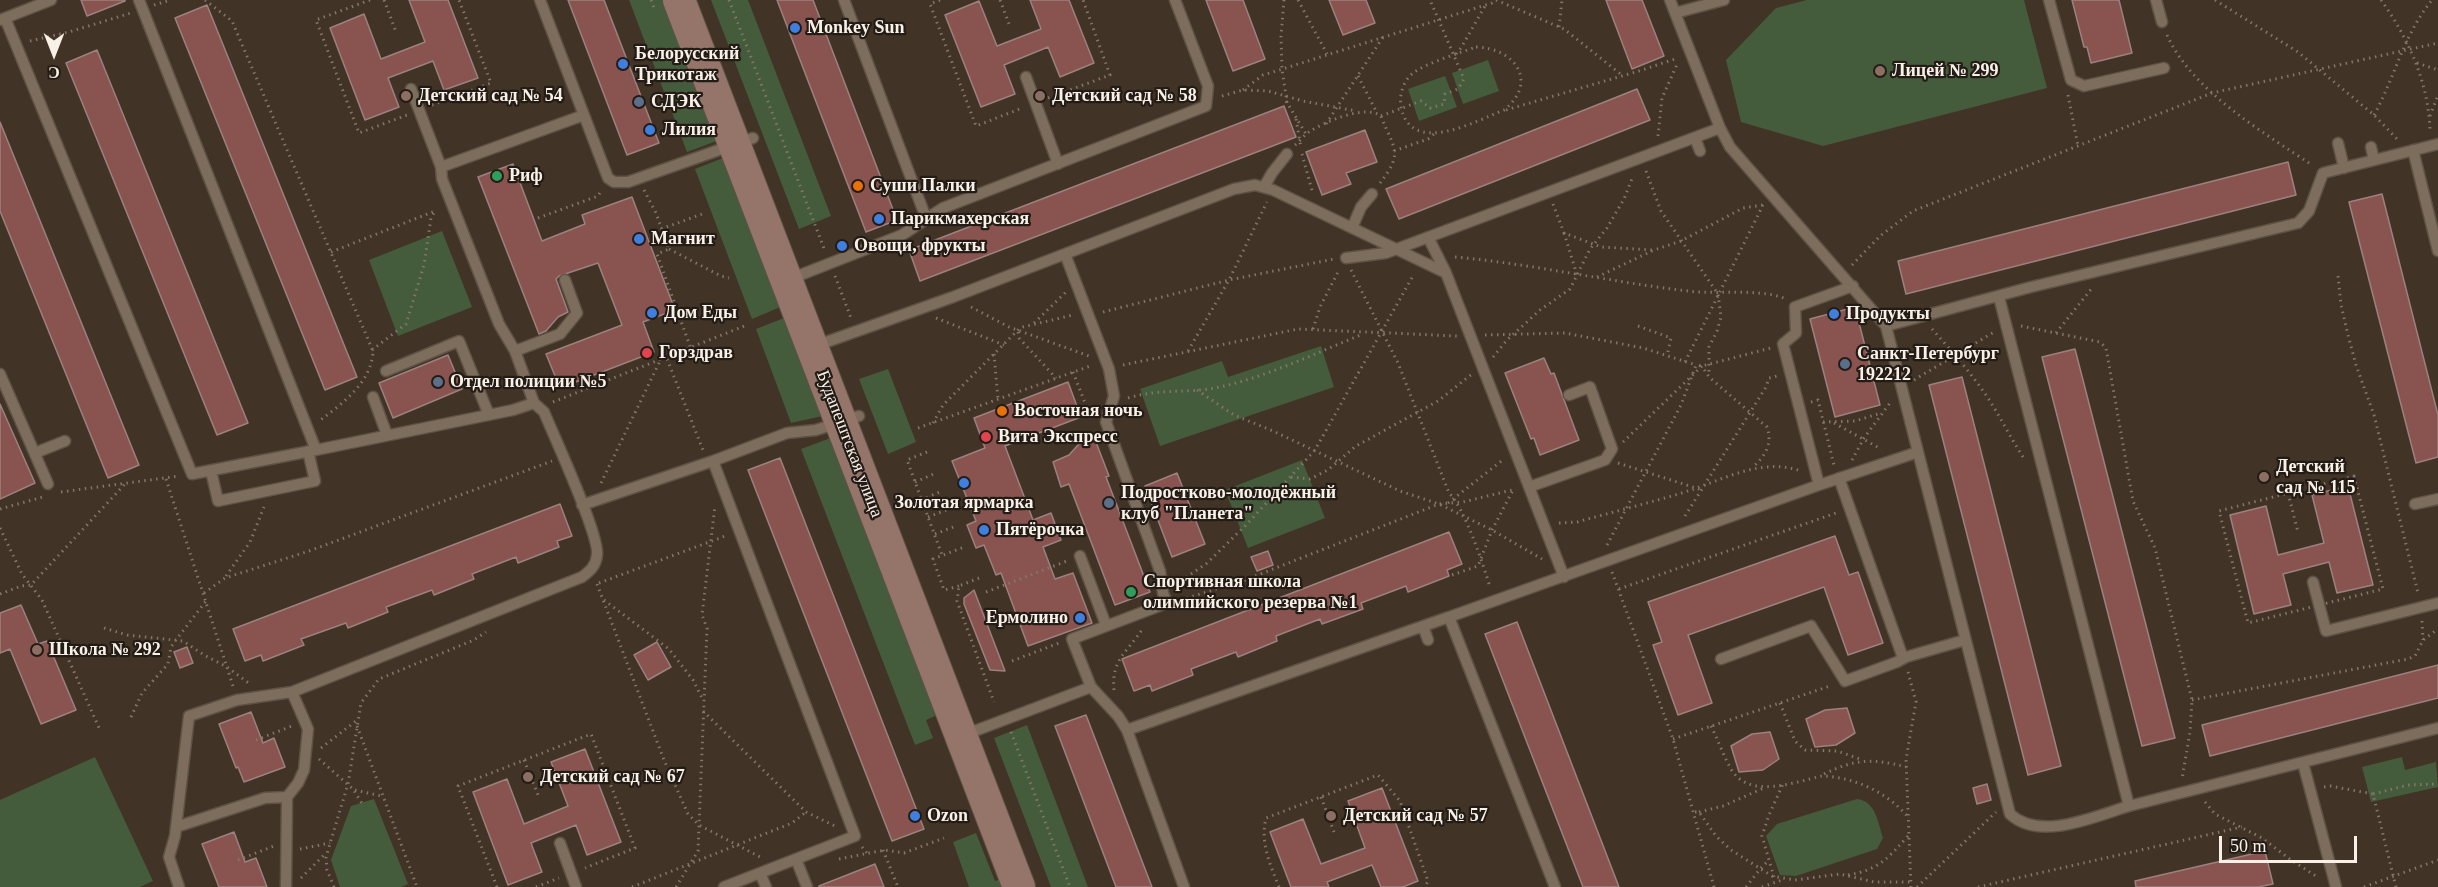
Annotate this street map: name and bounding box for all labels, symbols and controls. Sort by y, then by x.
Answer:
place label: Monkey Sun [807,17,905,39]
marker: Monkey Sun [788,21,802,35]
north arrow [24,24,84,84]
place label: Белорусский Трикотаж [635,43,739,86]
marker: Белорусский Трикотаж [616,57,630,71]
place label: Лицей № 299 [1892,60,1999,82]
text: С [48,64,60,81]
marker: Лицей № 299 [1873,64,1887,78]
place label: Детский сад № 54 [418,85,563,107]
place label: Детский сад № 58 [1052,85,1197,107]
marker: Детский сад № 54 [399,89,413,103]
marker: Детский сад № 58 [1033,89,1047,103]
place label: СДЭК [651,91,701,113]
marker: СДЭК [632,95,646,109]
place label: Лилия [662,119,716,141]
marker: Лилия [643,123,657,137]
place label: Риф [509,165,543,187]
marker: Риф [490,169,504,183]
place label: Суши Палки [870,175,976,197]
marker: Суши Палки [851,179,865,193]
place label: Парикмахерская [891,208,1029,230]
marker: Парикмахерская [872,212,886,226]
place label: Магнит [651,228,715,250]
marker: Магнит [632,232,646,246]
place label: Овощи, фрукты [854,235,986,257]
marker: Овощи, фрукты [835,239,849,253]
place label: Дом Еды [664,302,737,324]
place label: Продукты [1846,303,1930,325]
marker: Дом Еды [645,306,659,320]
marker: Продукты [1827,307,1841,321]
place label: Горздрав [659,342,733,364]
place label: Санкт-Петербург 192212 [1857,343,1999,386]
marker: Горздрав [640,346,654,360]
marker: Санкт-Петербург 192212 [1838,357,1852,371]
street label: Будапештская улица [811,367,887,521]
place label: Отдел полиции №5 [450,371,607,393]
marker: Отдел полиции №5 [431,375,445,389]
place label: Восточная ночь [1014,400,1142,422]
marker: Восточная ночь [995,404,1009,418]
place label: Вита Экспресс [998,426,1118,448]
marker: Вита Экспресс [979,430,993,444]
place label: Детский сад № 115 [2276,456,2355,498]
marker: Детский сад № 115 [2257,470,2271,484]
marker: Золотая ярмарка [957,476,971,490]
place label: Подростково-молодёжный клуб "Планета" [1121,482,1336,524]
place label: Золотая ярмарка [894,492,1034,514]
marker: Подростково-молодёжный клуб "Планета" [1102,496,1116,510]
place label: Пятёрочка [996,519,1084,541]
marker: Пятёрочка [977,523,991,537]
place label: Спортивная школа олимпийского резерва №1 [1143,571,1357,614]
marker: Спортивная школа олимпийского резерва №1 [1124,585,1138,599]
place label: Ермолино [986,607,1068,629]
marker: Ермолино [1073,611,1087,625]
place label: Школа № 292 [49,639,161,661]
marker: Школа № 292 [30,643,44,657]
place label: Детский сад № 67 [540,766,685,788]
marker: Детский сад № 67 [521,770,535,784]
place label: Ozon [927,805,968,827]
place label: Детский сад № 57 [1343,805,1488,827]
marker: Ozon [908,809,922,823]
marker: Детский сад № 57 [1324,809,1338,823]
scale bar [2222,824,2360,862]
text: 50 m [2230,836,2267,856]

